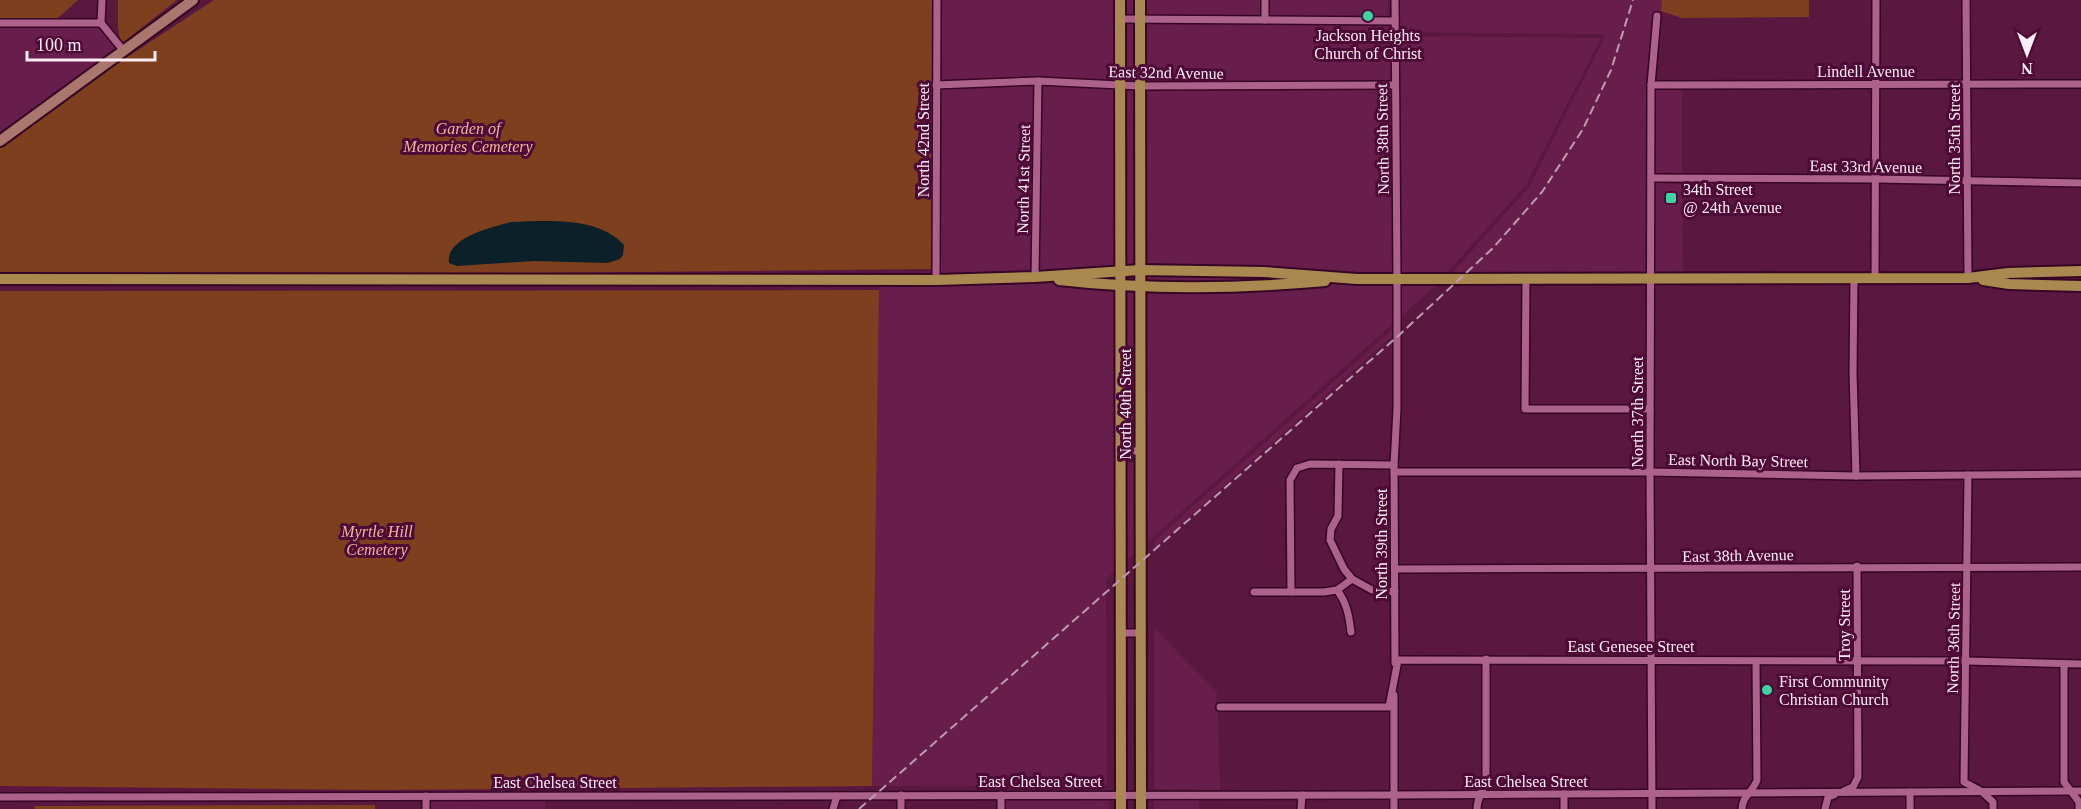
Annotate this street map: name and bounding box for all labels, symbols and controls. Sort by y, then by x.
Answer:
marker: Jackson Heights Church of Christ [1361,9,1375,23]
scale bar [27,24,154,62]
north arrow [1997,24,2057,84]
place label: Jackson Heights Church of Christ [1314,27,1422,62]
text: 100 m [36,35,82,55]
text: N [2021,60,2033,77]
street label: East 32nd Avenue [1108,63,1224,82]
street label: Lindell Avenue [1817,63,1915,80]
street label: North 42nd Street [915,82,932,197]
street label: North 38th Street [1373,83,1392,195]
street label: North 35th Street [1946,83,1963,195]
park label: Garden of Memories Cemetery [402,120,534,156]
street label: North 41st Street [1014,124,1033,234]
street label: East 33rd Avenue [1810,157,1922,176]
place label: 34th Street @ 24th Avenue [1683,181,1782,217]
marker: 34th Street @ 24th Avenue [1664,191,1678,205]
street label: North 40th Street [1117,348,1134,460]
street label: North 37th Street [1629,356,1646,468]
street label: East North Bay Street [1668,451,1809,471]
street label: North 39th Street [1373,488,1390,600]
park label: Myrtle Hill Cemetery [340,523,413,559]
street label: East 38th Avenue [1682,546,1794,565]
street label: North 36th Street [1944,582,1963,694]
street label: Troy Street [1836,589,1854,661]
street label: East Genesee Street [1567,638,1695,655]
place label: First Community Christian Church [1779,673,1889,708]
marker: First Community Christian Church [1760,683,1774,697]
street label: East Chelsea Street [978,773,1102,790]
street label: East Chelsea Street [1464,773,1588,790]
street label: East Chelsea Street [493,774,617,791]

